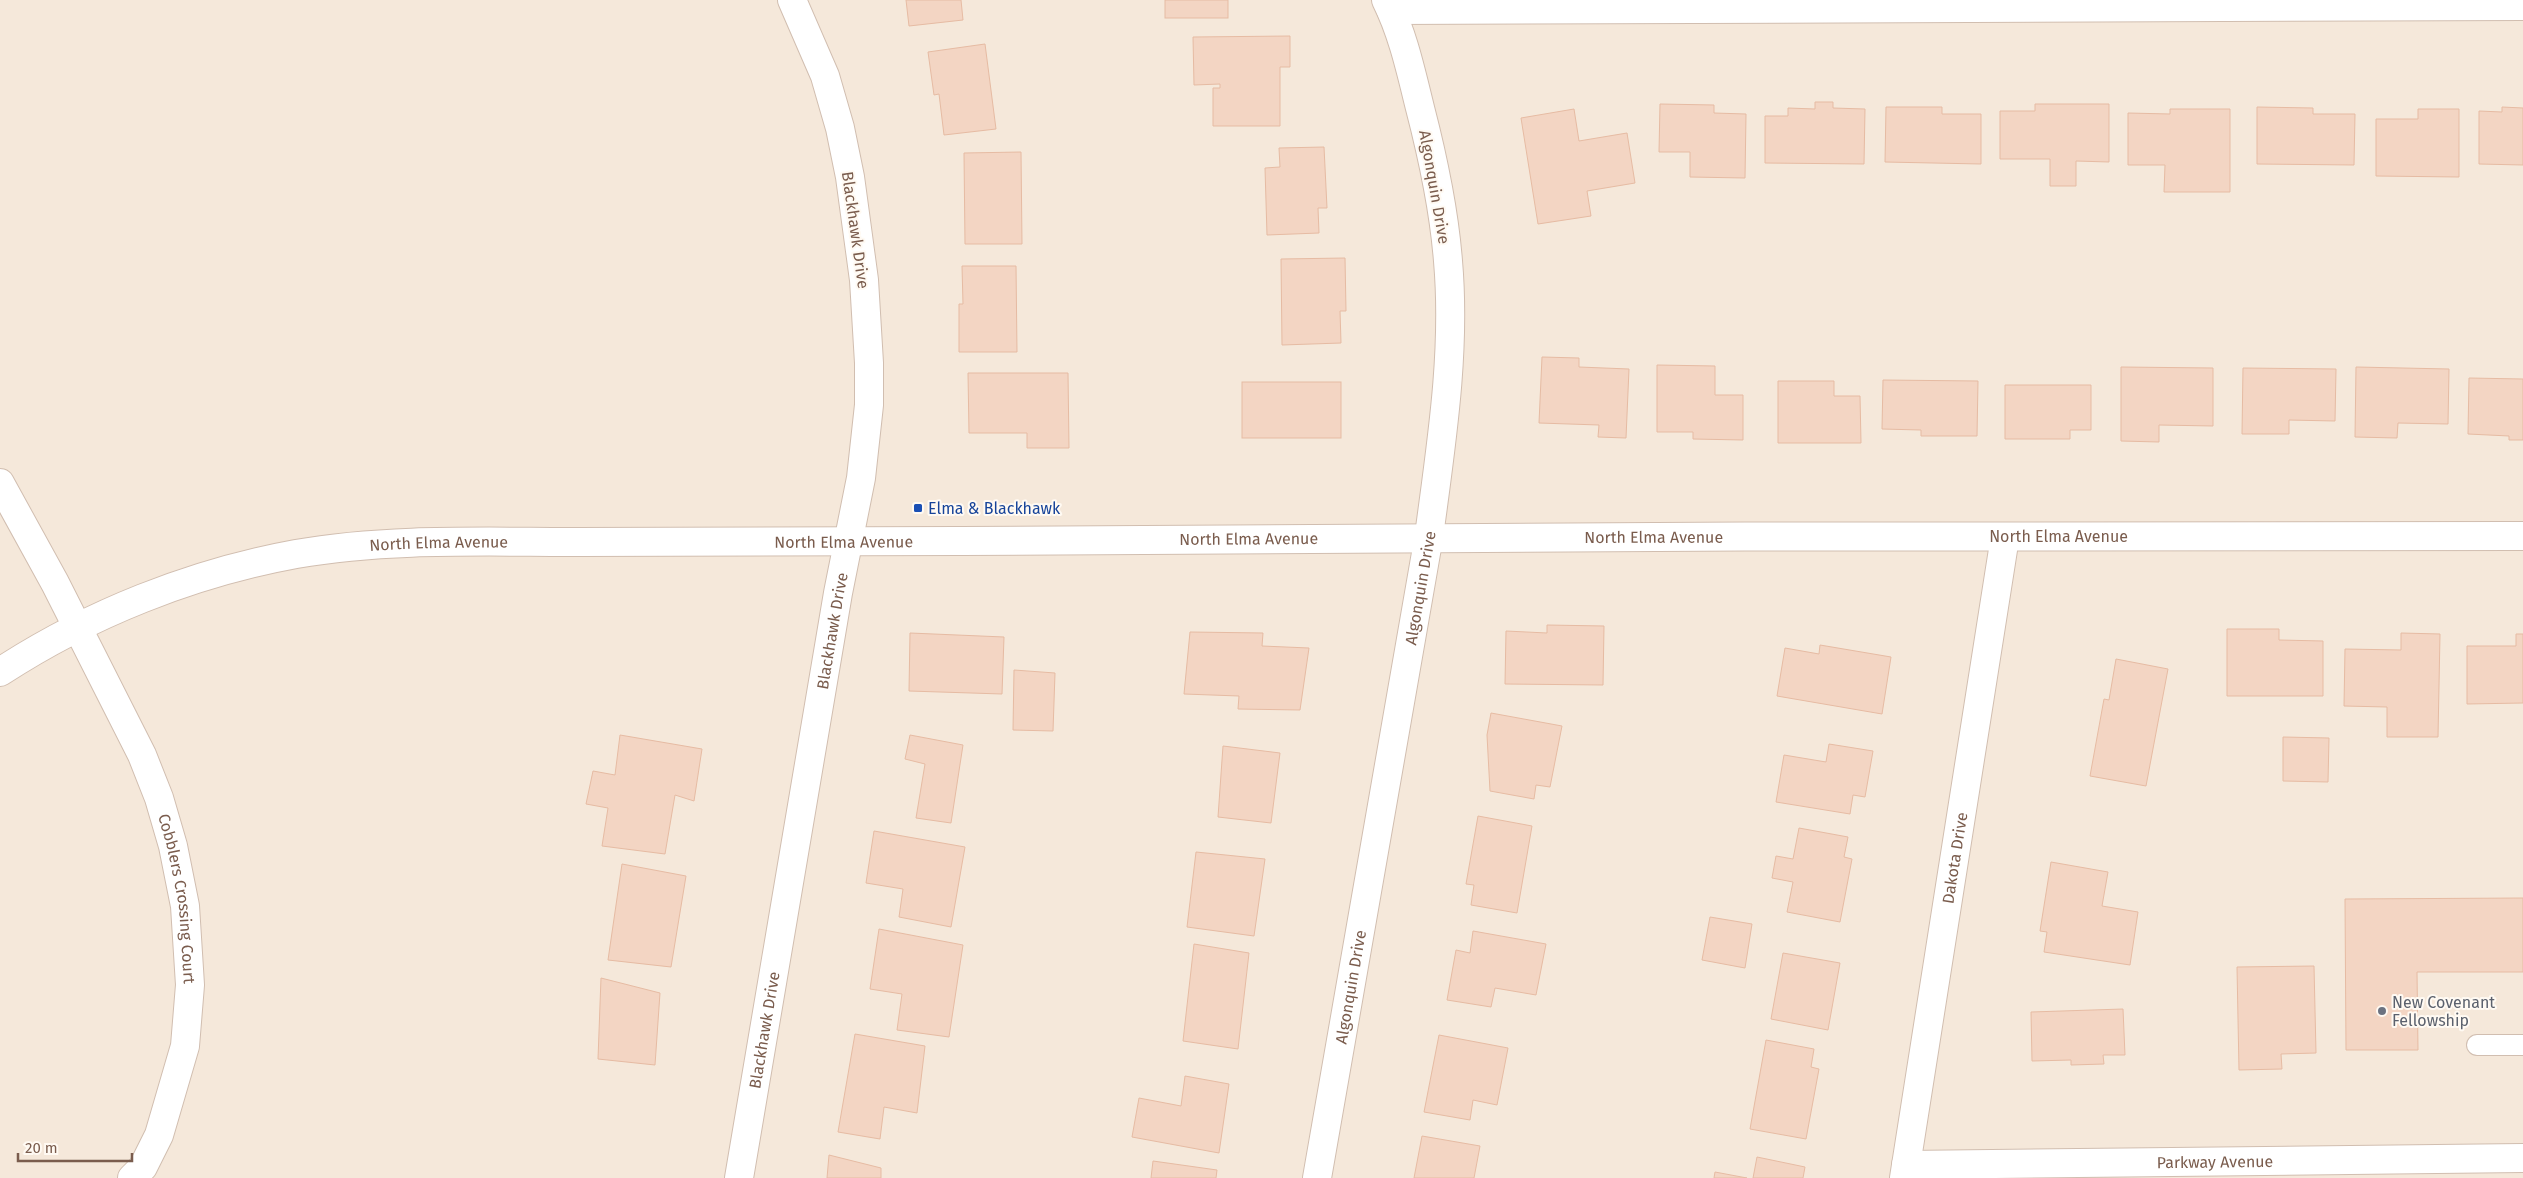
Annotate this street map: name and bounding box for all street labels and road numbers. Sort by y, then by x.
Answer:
street label: Algonquin Drive [1415,129,1454,245]
street label: Blackhawk Drive [838,170,873,290]
street label: North Elma Avenue [1989,527,2128,546]
street label: North Elma Avenue [1584,528,1723,547]
street label: North Elma Avenue [1179,529,1318,549]
street label: Algonquin Drive [1401,530,1440,646]
street label: North Elma Avenue [774,532,913,552]
street label: North Elma Avenue [369,533,508,555]
street label: Blackhawk Drive [813,571,852,691]
street label: Cobblers Crossing Court [154,811,199,985]
street label: Dakota Drive [1938,811,1972,905]
street label: Algonquin Drive [1332,929,1370,1045]
street label: Blackhawk Drive [745,970,784,1090]
street label: Parkway Avenue [2157,1152,2273,1172]

